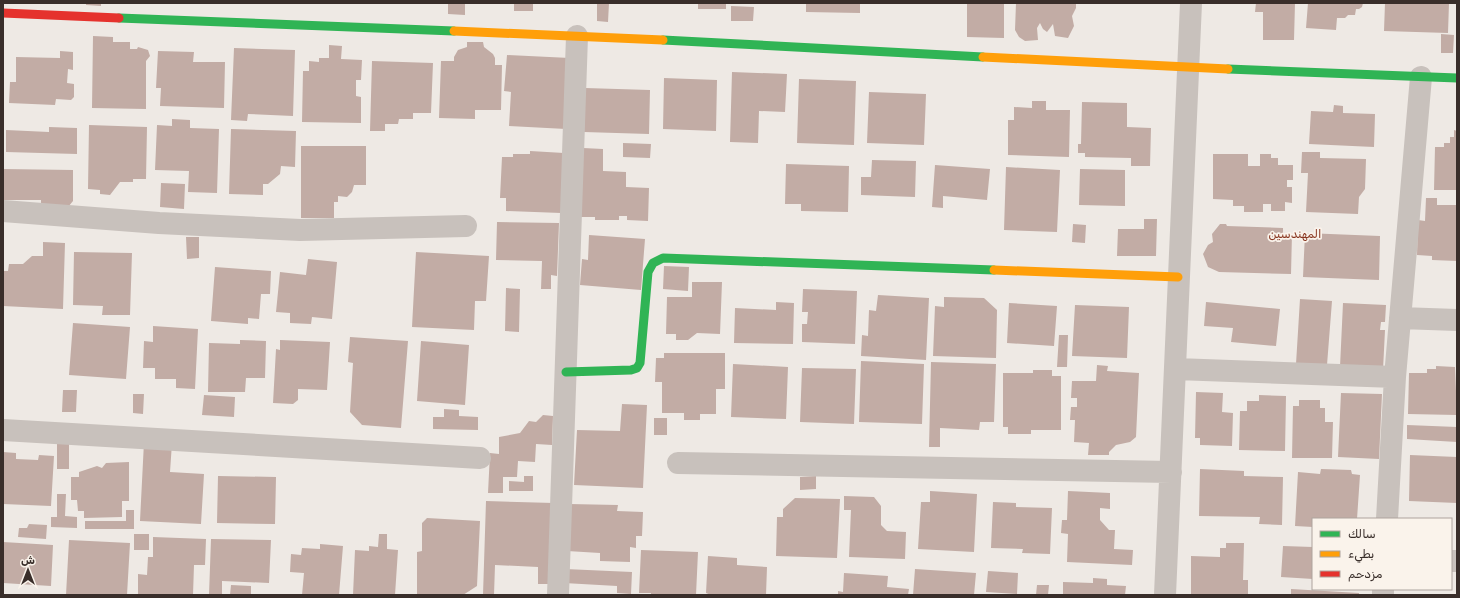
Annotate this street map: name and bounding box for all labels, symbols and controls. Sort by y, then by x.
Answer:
district label: المهندسين [1268,227,1322,241]
legend [1312,518,1452,590]
text: سالك [1348,527,1376,541]
text: بطيء [1348,547,1374,563]
north arrow [8,550,48,590]
text: ش [21,554,35,567]
text: مزدحم [1348,567,1383,582]

